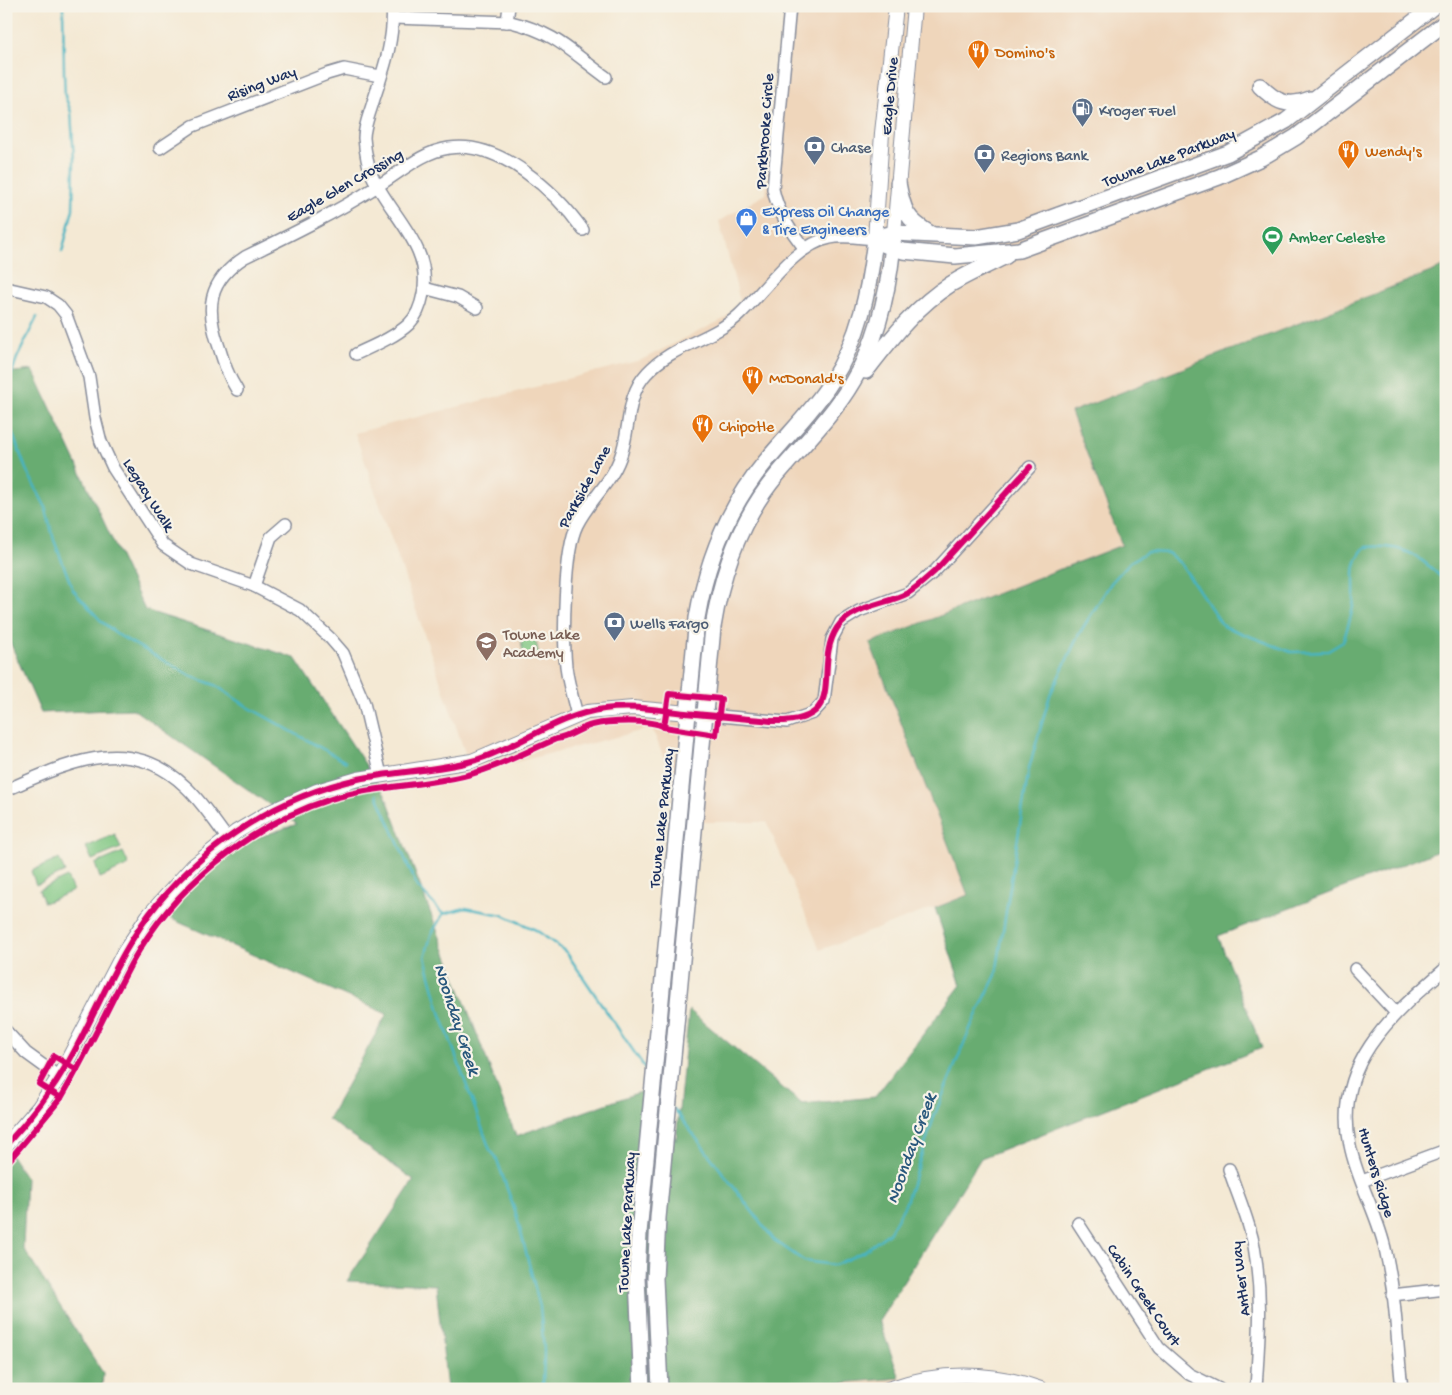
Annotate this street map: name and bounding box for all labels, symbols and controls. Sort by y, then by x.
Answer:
restaurant icon: Domino's [967,39,991,70]
place label: Domino's [994,45,1056,64]
street label: Eagle Drive [879,56,904,136]
street label: Rising Way [225,63,299,107]
street label: Parkbrooke Circle [753,72,780,190]
fuel station icon: Kroger Fuel [1071,97,1095,128]
place label: Kroger Fuel [1099,103,1176,122]
street label: Towne Lake Parkway [1100,125,1238,194]
bank icon: Chase [803,134,827,165]
restaurant icon: Wendy's [1337,138,1361,169]
place label: Chase [831,140,872,159]
bank icon: Regions Bank [973,142,997,173]
place label: Wendy's [1365,144,1423,163]
street label: Eagle Glen Crossing [284,146,407,228]
place label: Regions Bank [1001,148,1089,167]
place label: Express Oil Change & Tire Engineers [762,204,890,241]
shop icon: Express Oil Change & Tire Engineers [734,207,758,238]
sports icon: Amber Celeste [1261,224,1285,255]
place label: Amber Celeste [1289,230,1386,249]
restaurant icon: McDonald's [741,365,765,396]
place label: McDonald's [769,371,845,390]
restaurant icon: Chipotle [691,413,715,444]
place label: Chipotle [719,419,775,438]
street label: Parkside Lane [555,442,617,533]
street label: Legacy Walk [117,456,178,537]
bank icon: Wells Fargo [602,610,626,641]
place label: Wells Fargo [630,616,709,635]
place label: Towne Lake Academy [502,627,580,664]
school or university icon: Towne Lake Academy [475,630,499,661]
street label: Towne Lake Parkway [647,748,680,890]
water label: Noonday Creek [428,962,484,1080]
water label: Noonday Creek [883,1089,943,1207]
street label: Hunters Ridge [1352,1126,1398,1221]
street label: Towne Lake Parkway [615,1152,642,1294]
street label: Antler Way [1228,1240,1256,1317]
street label: Cabin Creek Court [1101,1241,1184,1352]

